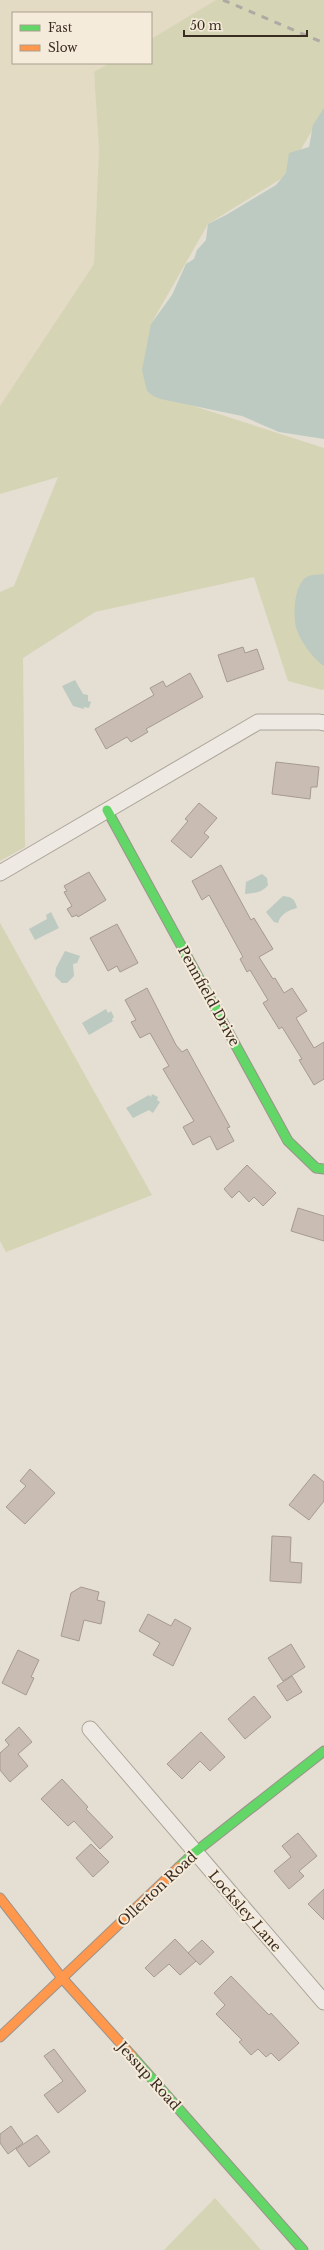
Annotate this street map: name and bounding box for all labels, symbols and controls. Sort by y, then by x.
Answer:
legend [12,12,152,64]
scale bar [184,12,307,38]
text: 50 m [190,18,222,33]
text: Fast [48,20,73,35]
text: Slow [48,40,78,55]
street label: Pennfield Drive [174,943,244,1049]
street label: Ollerton Road [113,1847,201,1930]
street label: Locksley Lane [205,1866,285,1956]
street label: Jessup Road [112,2037,185,2114]

